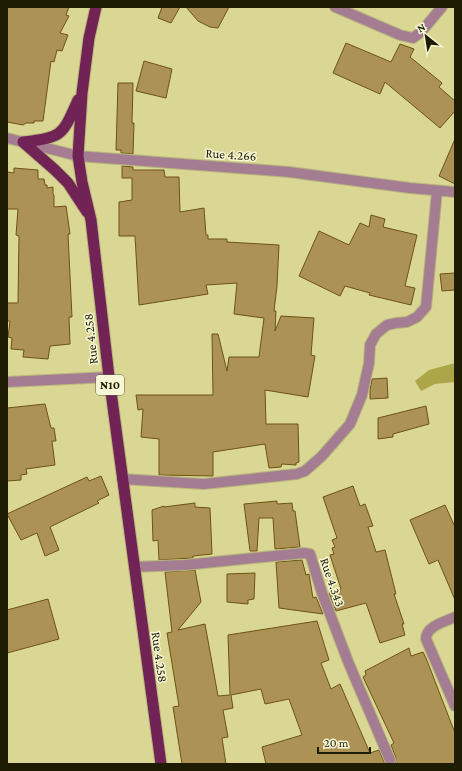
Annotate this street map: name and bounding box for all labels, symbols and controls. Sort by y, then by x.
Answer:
north arrow [406,16,446,56]
text: N [415,20,428,34]
street label: Rue 4.266 [205,145,257,164]
street label: Rue 4.258 [80,313,101,365]
road number: N10 [96,375,124,395]
street label: Rue 4.343 [317,556,348,609]
street label: Rue 4.258 [149,631,170,683]
scale bar [318,729,370,755]
text: 20 m [324,736,349,750]

